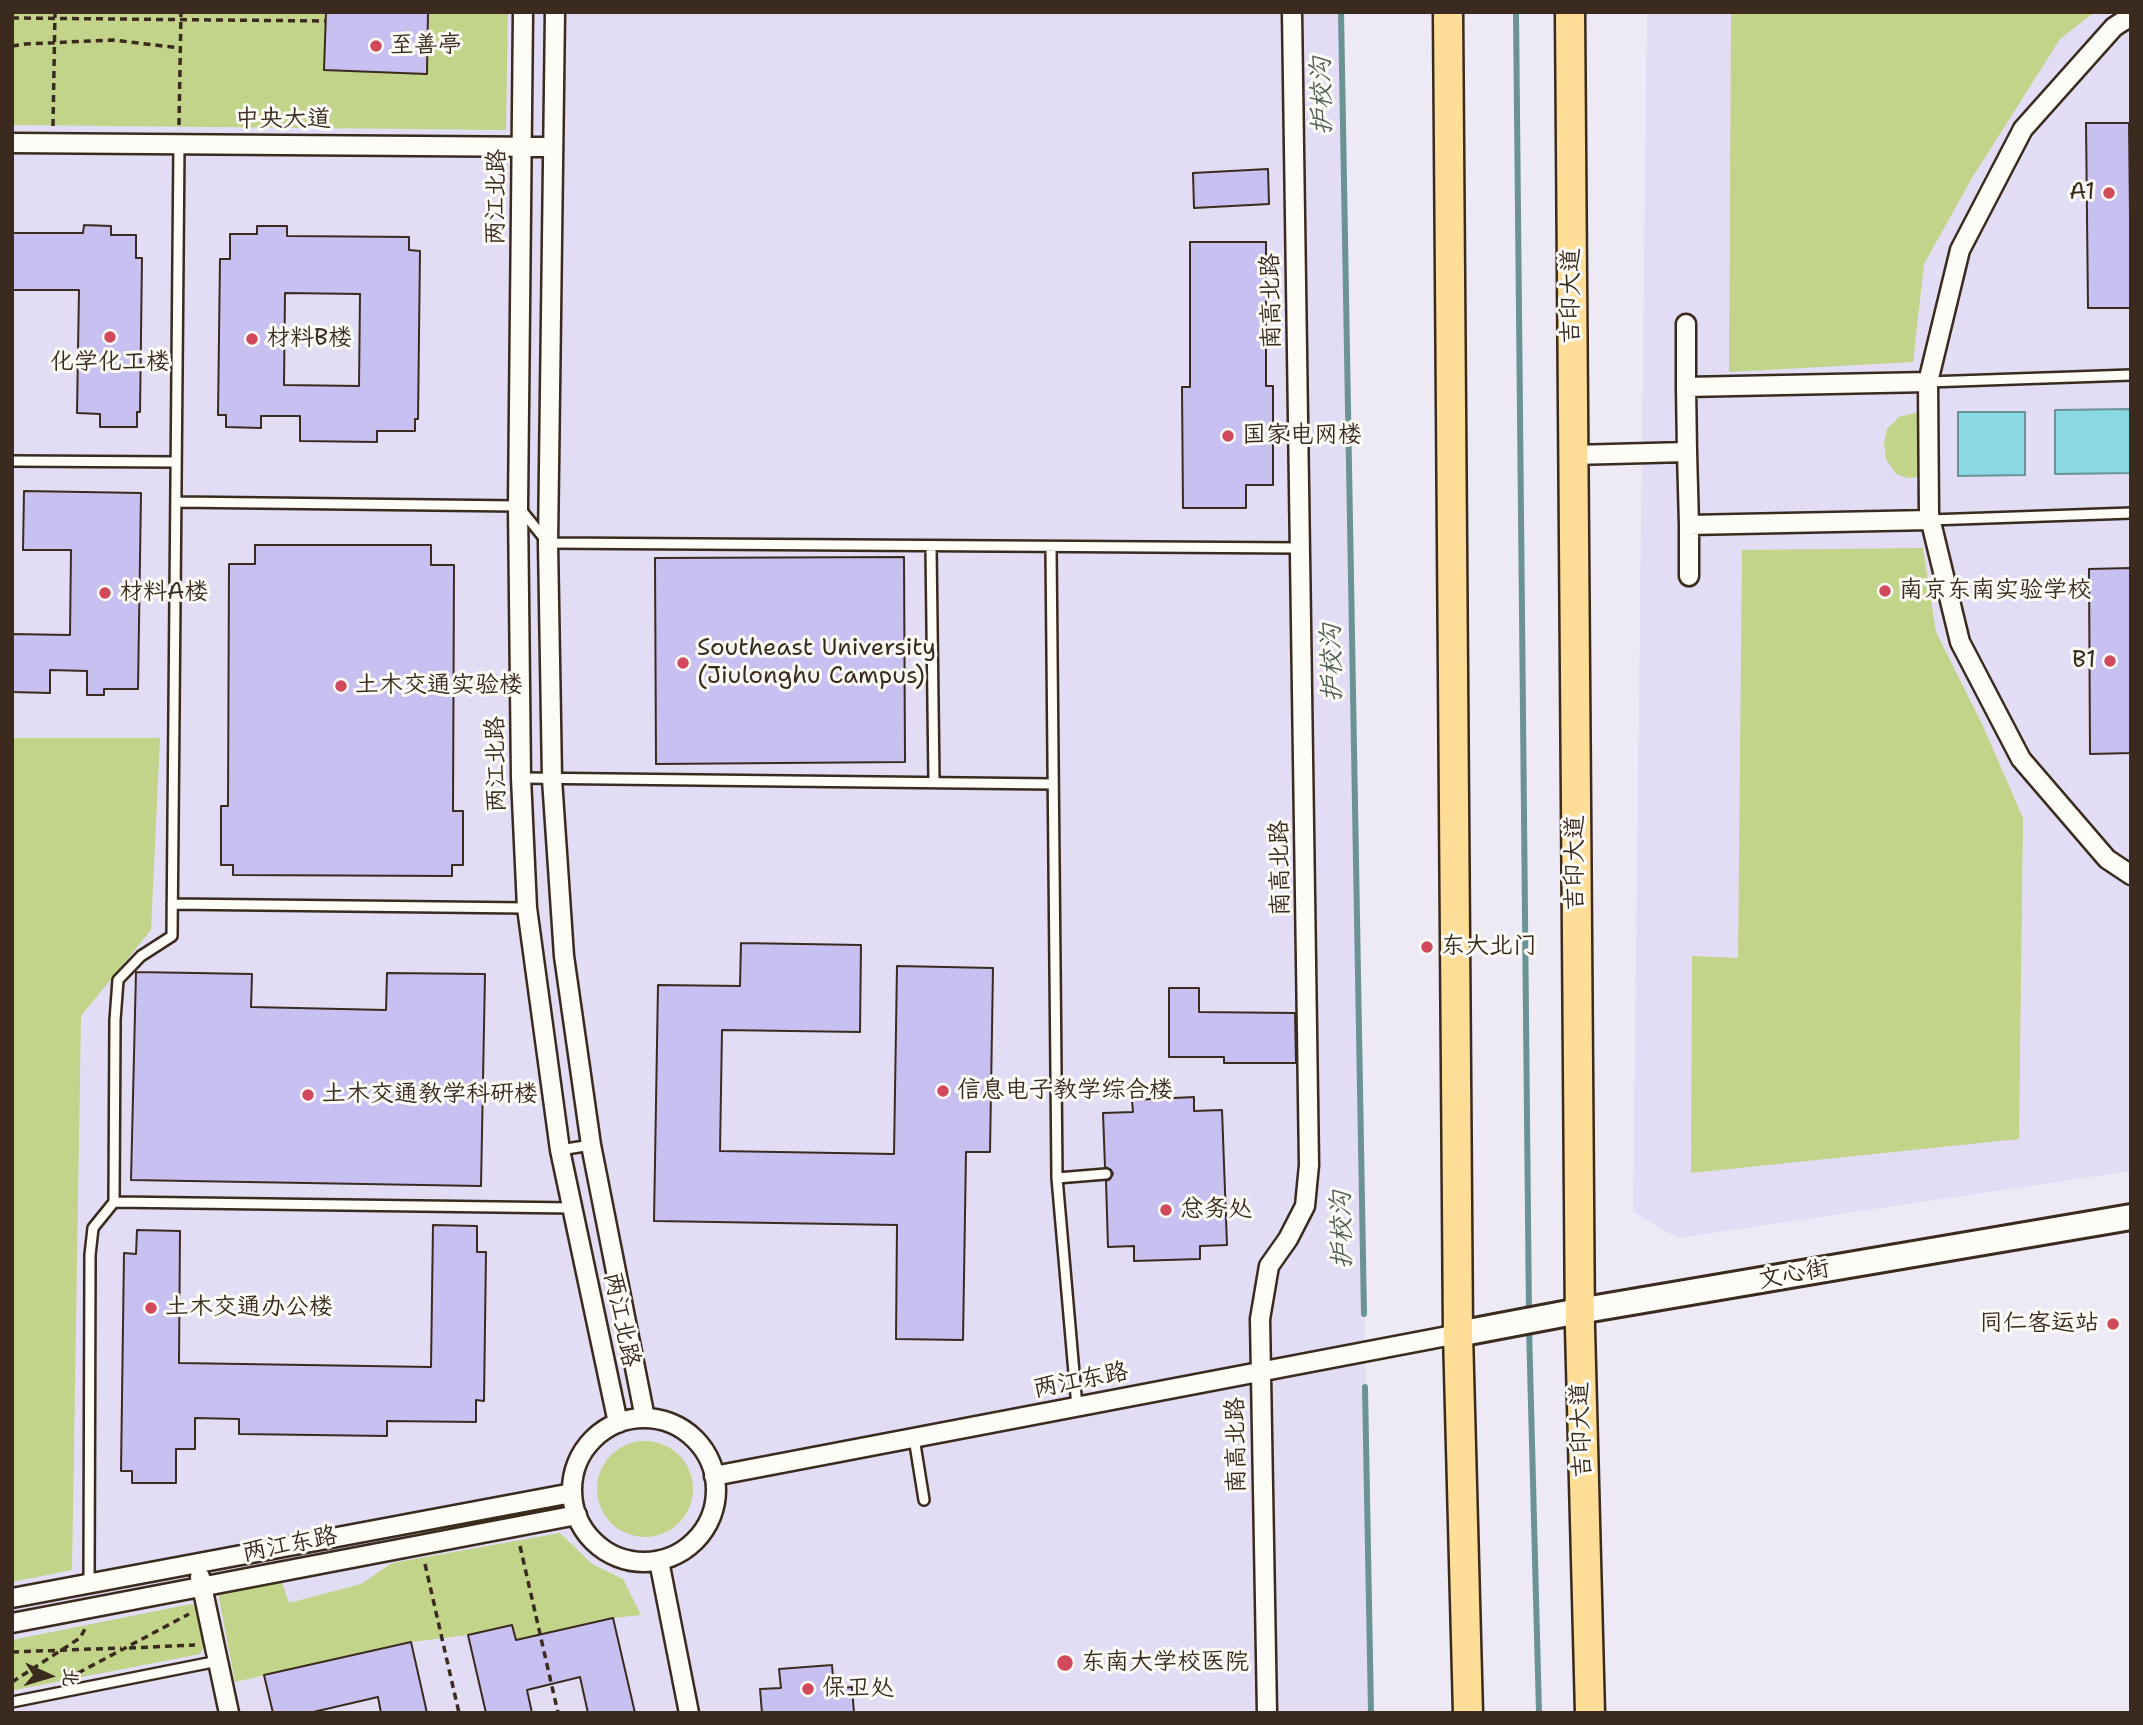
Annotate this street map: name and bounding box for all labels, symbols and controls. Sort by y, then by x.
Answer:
place label: 至善亭 [390,32,462,60]
marker: 至善亭 [368,38,384,54]
water label: 护校沟 [1307,57,1339,135]
street label: 中央大道 [235,106,331,134]
street label: 两江北路 [482,149,512,245]
place label: A1 [2069,179,2095,207]
marker: A1 [2101,185,2117,201]
street label: 吉印大道 [1558,248,1586,344]
street label: 南高北路 [1257,253,1287,349]
place label: 材料B楼 [266,325,352,353]
marker: 化学化工楼 [102,329,118,345]
marker: 材料B楼 [244,331,260,347]
place label: 化学化工楼 [50,349,170,377]
place label: 国家电网楼 [1242,422,1362,450]
marker: 国家电网楼 [1220,428,1236,444]
place label: 南京东南实验学校 [1899,577,2091,605]
place label: 材料A楼 [119,579,208,607]
marker: 南京东南实验学校 [1877,583,1893,599]
marker: 材料A楼 [97,585,113,601]
water label: 护校沟 [1317,624,1349,702]
place label: Southeast University (Jiulonghu Campus) [697,635,936,691]
place label: B1 [2072,647,2096,675]
marker: B1 [2102,653,2118,669]
marker: Southeast University (Jiulonghu Campus) [675,655,691,671]
place label: 土木交通实验楼 [355,672,523,700]
marker: 土木交通实验楼 [333,678,349,694]
street label: 两江北路 [482,716,512,812]
street label: 吉印大道 [1562,815,1590,911]
street label: 南高北路 [1266,820,1296,916]
place label: 东大北门 [1441,933,1537,961]
marker: 东大北门 [1419,939,1435,955]
place label: 信息电子教学综合楼 [957,1077,1173,1105]
place label: 土木交通教学科研楼 [322,1081,538,1109]
marker: 信息电子教学综合楼 [935,1083,951,1099]
marker: 土木交通教学科研楼 [300,1087,316,1103]
water label: 护校沟 [1327,1191,1359,1269]
place label: 总务处 [1180,1196,1252,1224]
marker: 总务处 [1158,1202,1174,1218]
street label: 文心街 [1756,1255,1832,1295]
street label: 两江北路 [597,1270,645,1370]
place label: 土木交通办公楼 [165,1294,333,1322]
marker: 土木交通办公楼 [143,1300,159,1316]
place label: 同仁客运站 [1979,1310,2099,1338]
marker: 同仁客运站 [2105,1316,2121,1332]
street label: 两江东路 [1031,1358,1131,1404]
street label: 吉印大道 [1566,1382,1598,1478]
street label: 南高北路 [1222,1397,1252,1493]
street label: 两江东路 [240,1522,340,1568]
north arrow [14,1641,84,1711]
place label: 东南大学校医院 [1081,1649,1249,1677]
marker: 东南大学校医院 [1055,1653,1075,1673]
text: 北 [57,1667,84,1688]
place label: 保卫处 [822,1675,894,1703]
marker: 保卫处 [800,1681,816,1697]

